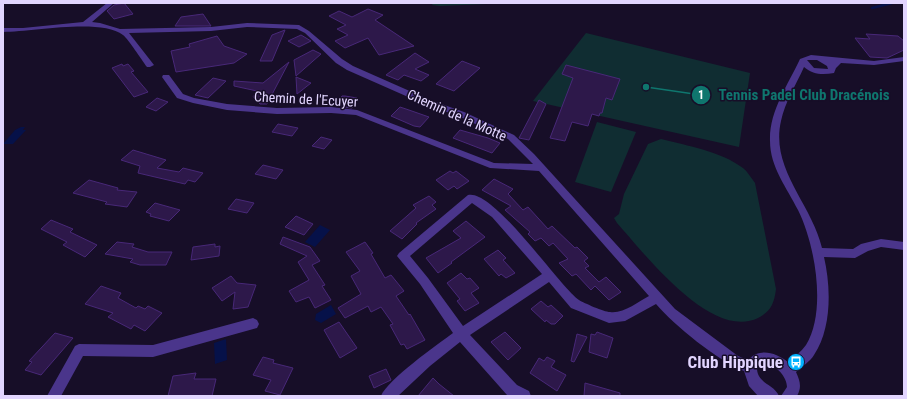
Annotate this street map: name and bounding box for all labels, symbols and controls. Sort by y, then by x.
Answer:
callout: Tennis Padel Club Dracénois [691,81,898,108]
street label: Chemin de la Motte [405,86,510,144]
text: Tennis Padel Club Dracénois [718,86,890,104]
street label: Chemin de l'Ecuyer [254,88,358,110]
text: 1 [698,88,704,102]
place label: Club Hippique [688,352,783,372]
bus stop icon: Club Hippique [786,352,806,372]

